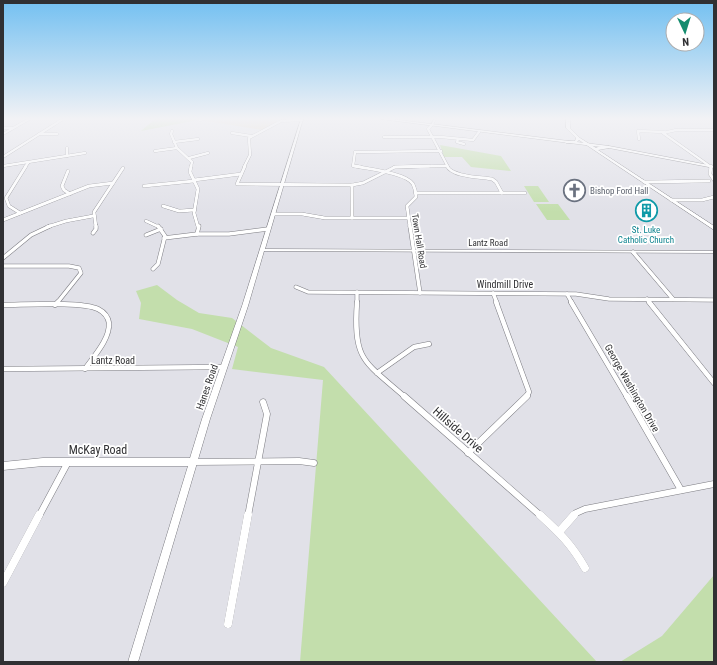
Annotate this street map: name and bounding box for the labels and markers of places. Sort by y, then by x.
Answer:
church icon: Bishop Ford Hall [561,178,587,204]
place label: Bishop Ford Hall [590,186,648,196]
building icon: St. Luke Catholic Church [633,198,659,224]
place label: St. Luke Catholic Church [618,225,674,245]

